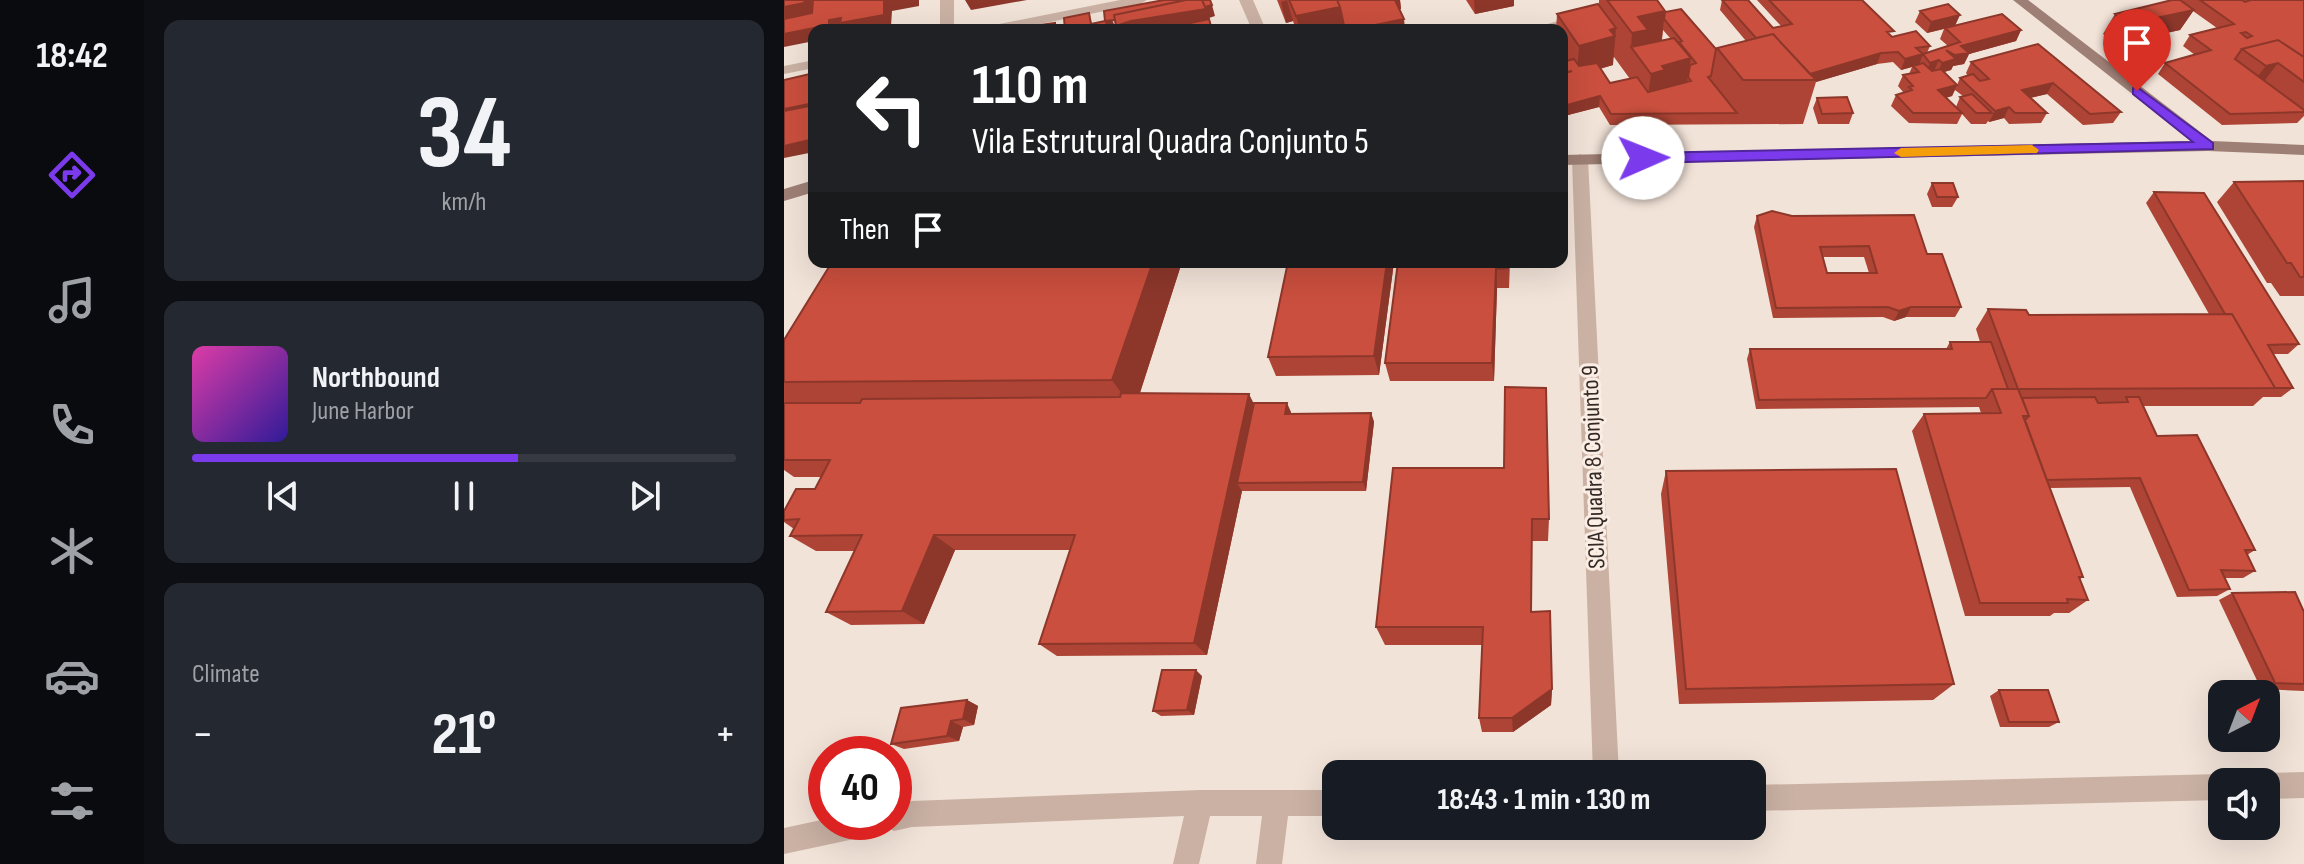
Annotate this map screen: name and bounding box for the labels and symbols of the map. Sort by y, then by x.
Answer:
pin [2103,9,2171,91]
position arrow [1601,116,1685,200]
street label: SCIA Quadra 8 Conjunto 9 [1575,365,1612,569]
north arrow [2208,680,2280,752]
speed limit sign: 40 [808,736,912,840]

